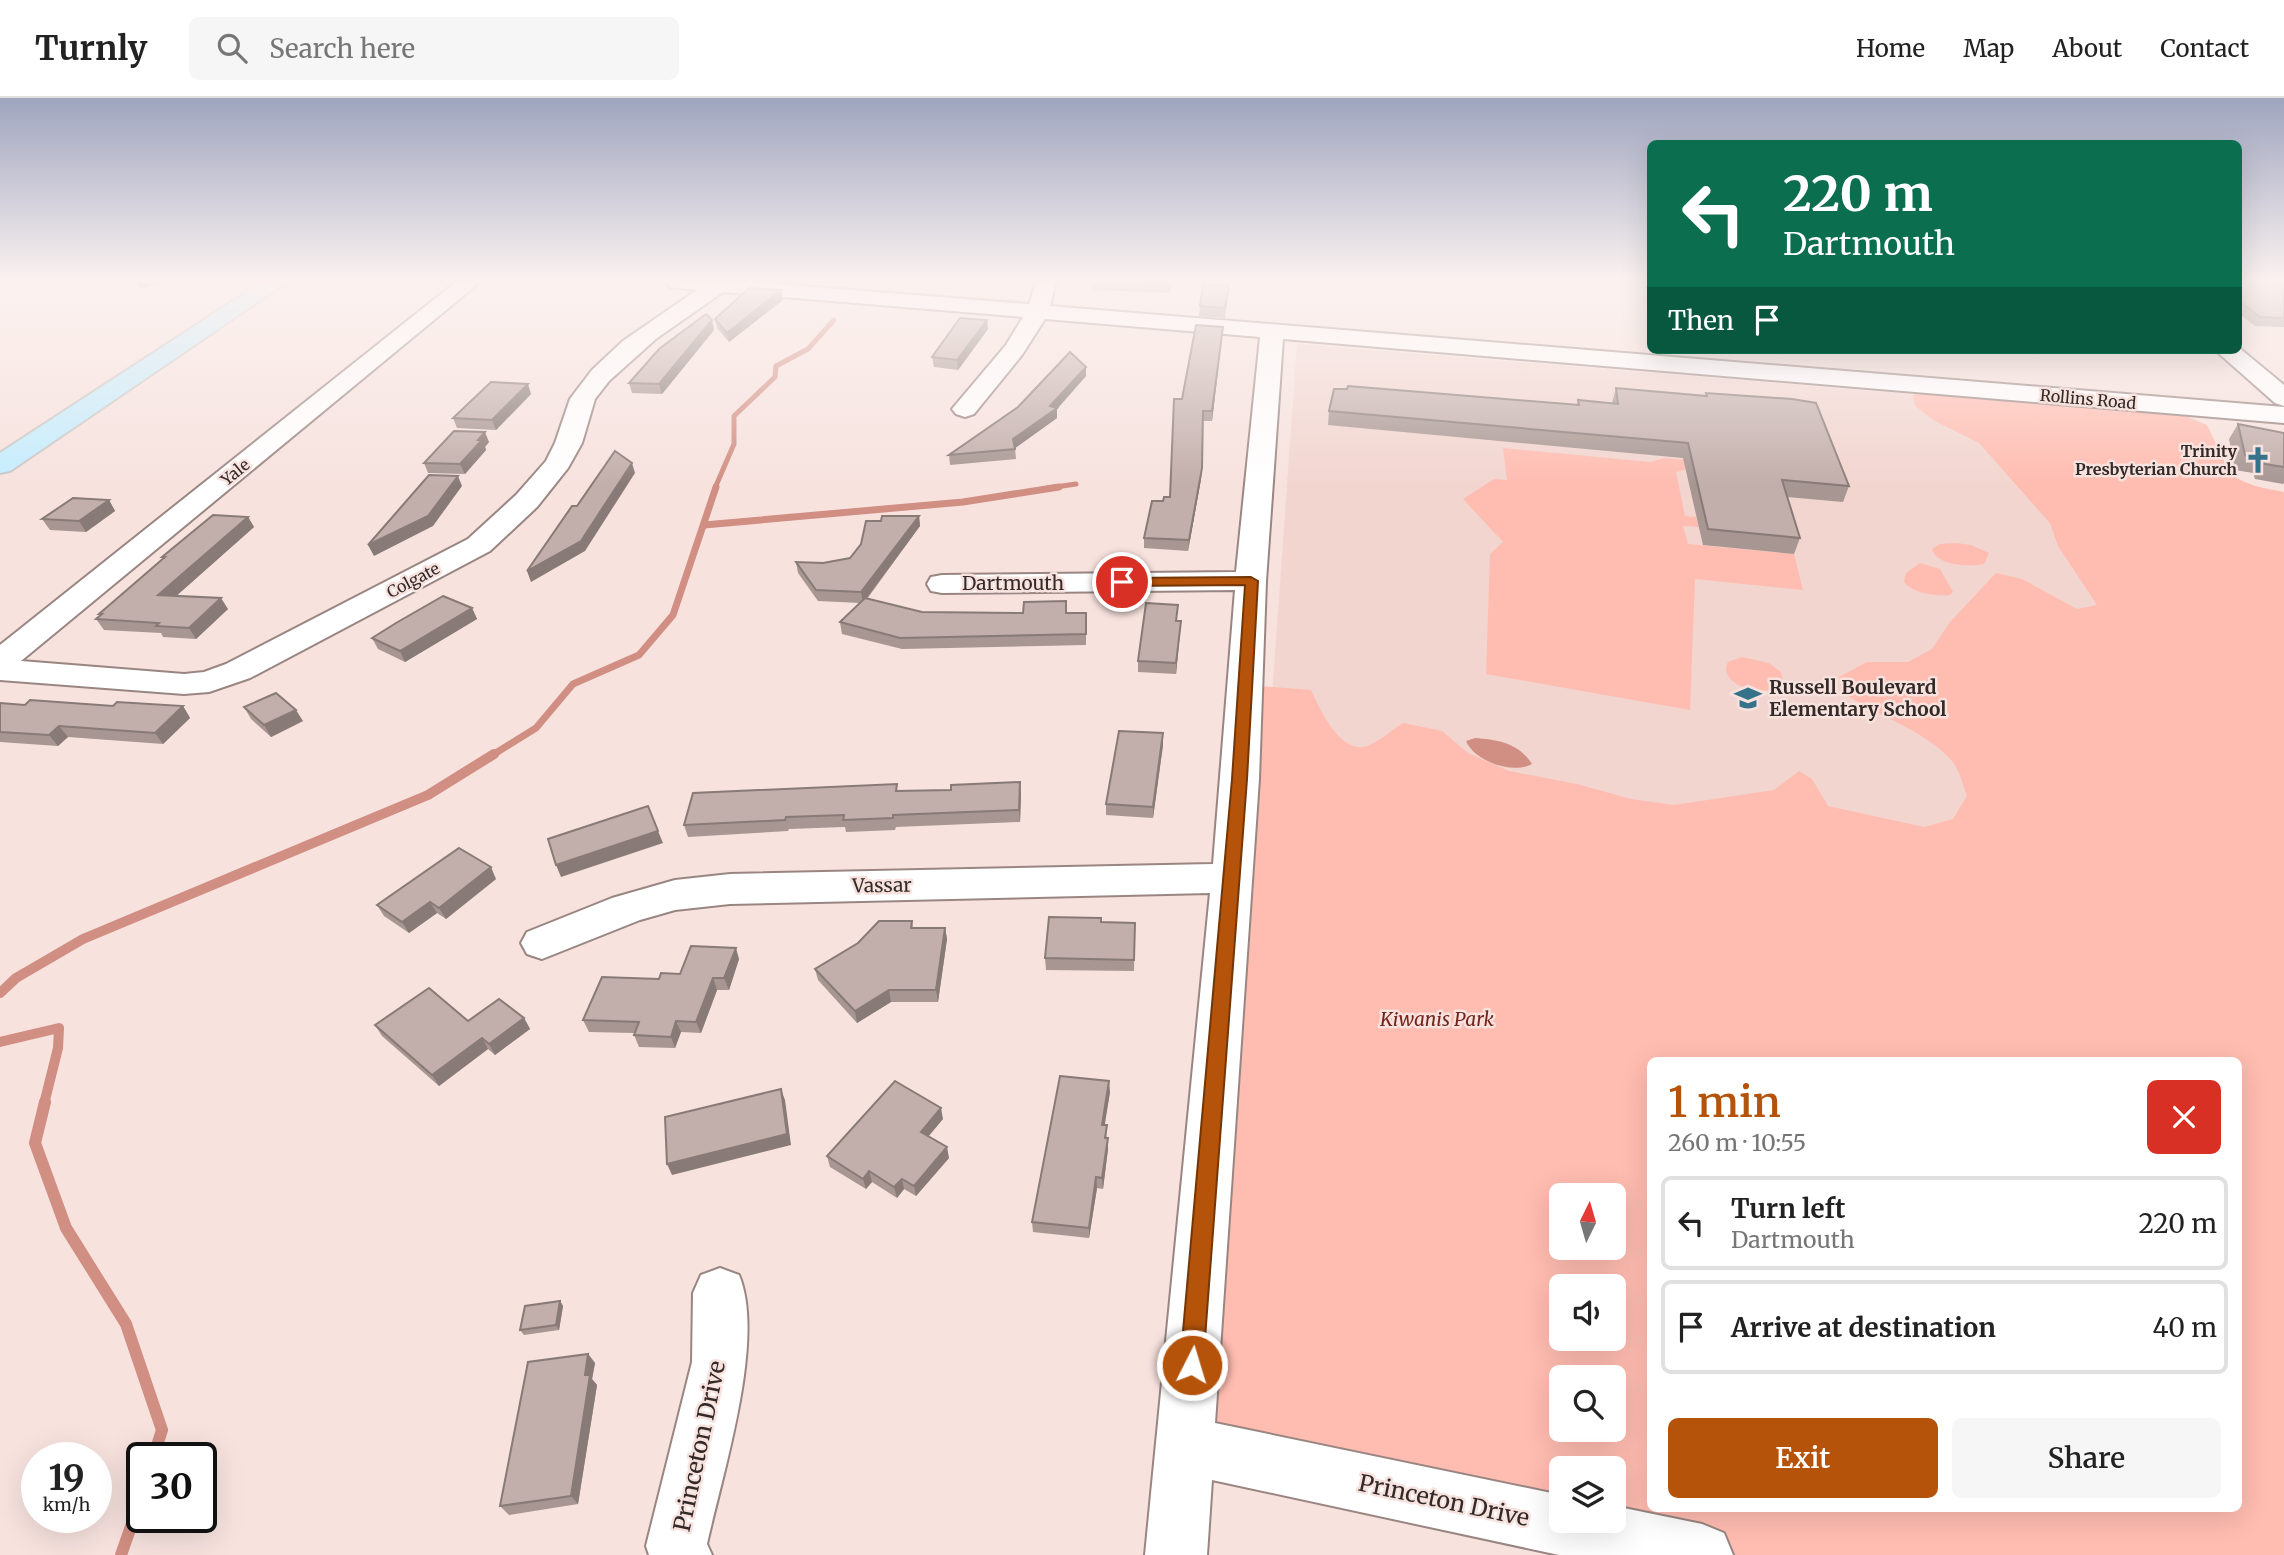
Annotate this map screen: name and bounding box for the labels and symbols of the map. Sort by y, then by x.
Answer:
street label: Rollins Road [2039,385,2137,413]
place label: Trinity Presbyterian Church [2075,441,2238,479]
church icon: Trinity Presbyterian Church [2243,445,2273,475]
street label: Yale [216,454,253,490]
pin [1092,552,1152,612]
street label: Colgate [383,558,443,602]
street label: Dartmouth [962,571,1064,595]
place label: Russell Boulevard Elementary School [1769,675,1946,721]
school or university icon: Russell Boulevard Elementary School [1733,683,1763,713]
street label: Vassar [851,872,912,898]
park label: Kiwanis Park [1379,1007,1495,1031]
north arrow [1549,1183,1626,1260]
position arrow [1155,1328,1229,1402]
street label: Princeton Drive [667,1358,731,1534]
speed limit sign: 30 [126,1442,217,1533]
street label: Princeton Drive [1356,1468,1532,1532]

